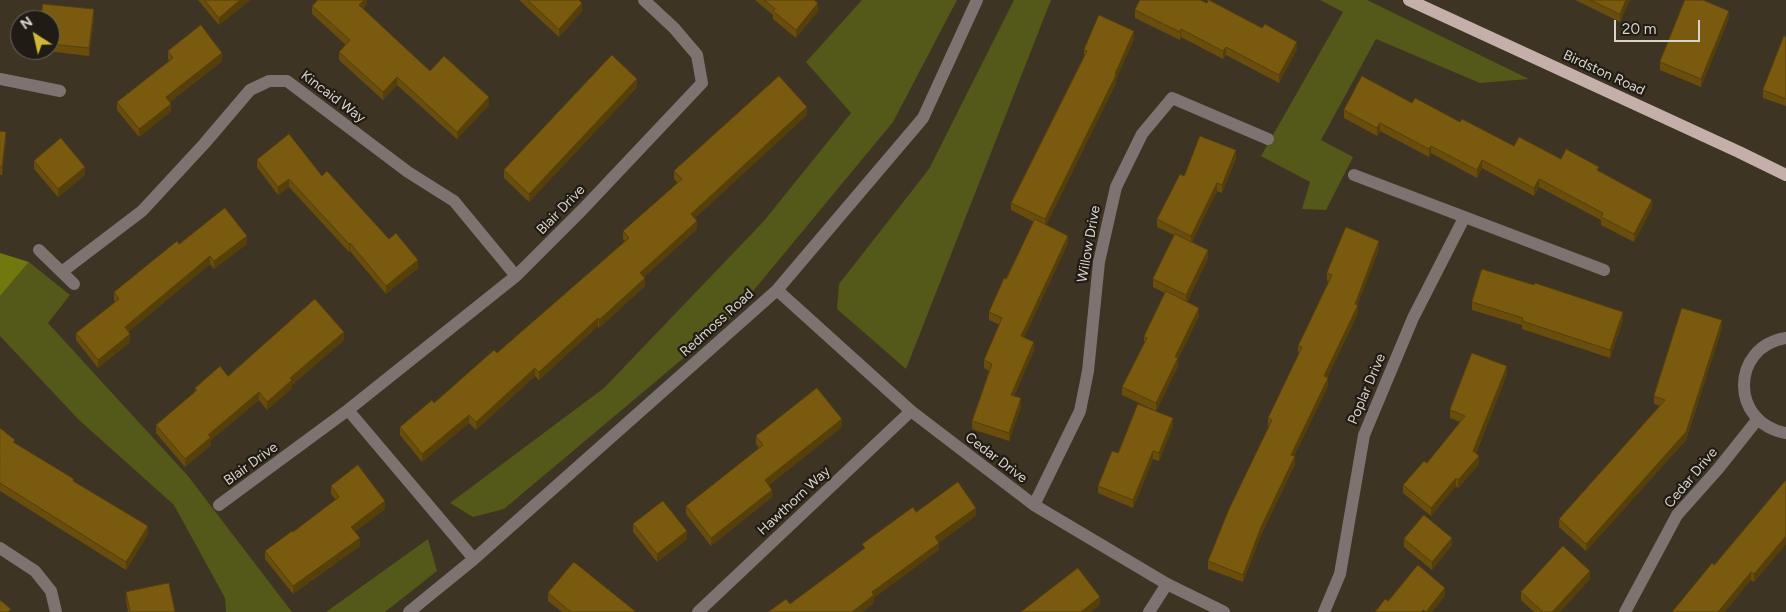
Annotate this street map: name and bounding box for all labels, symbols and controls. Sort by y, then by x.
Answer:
north arrow [10,10,60,60]
scale bar [1616,10,1702,42]
text: N [17,13,36,33]
text: 20 m [1622,20,1656,38]
street label: Birdston Road [1561,47,1647,99]
street label: Kincaid Way [297,67,369,127]
street label: Blair Drive [533,182,589,238]
street label: Willow Drive [1074,204,1104,284]
street label: Redmoss Road [677,286,757,360]
street label: Poplar Drive [1345,351,1389,427]
street label: Cedar Drive [962,429,1030,487]
street label: Blair Drive [221,439,281,489]
street label: Cedar Drive [1661,444,1721,512]
street label: Hawthorn Way [754,463,834,539]

